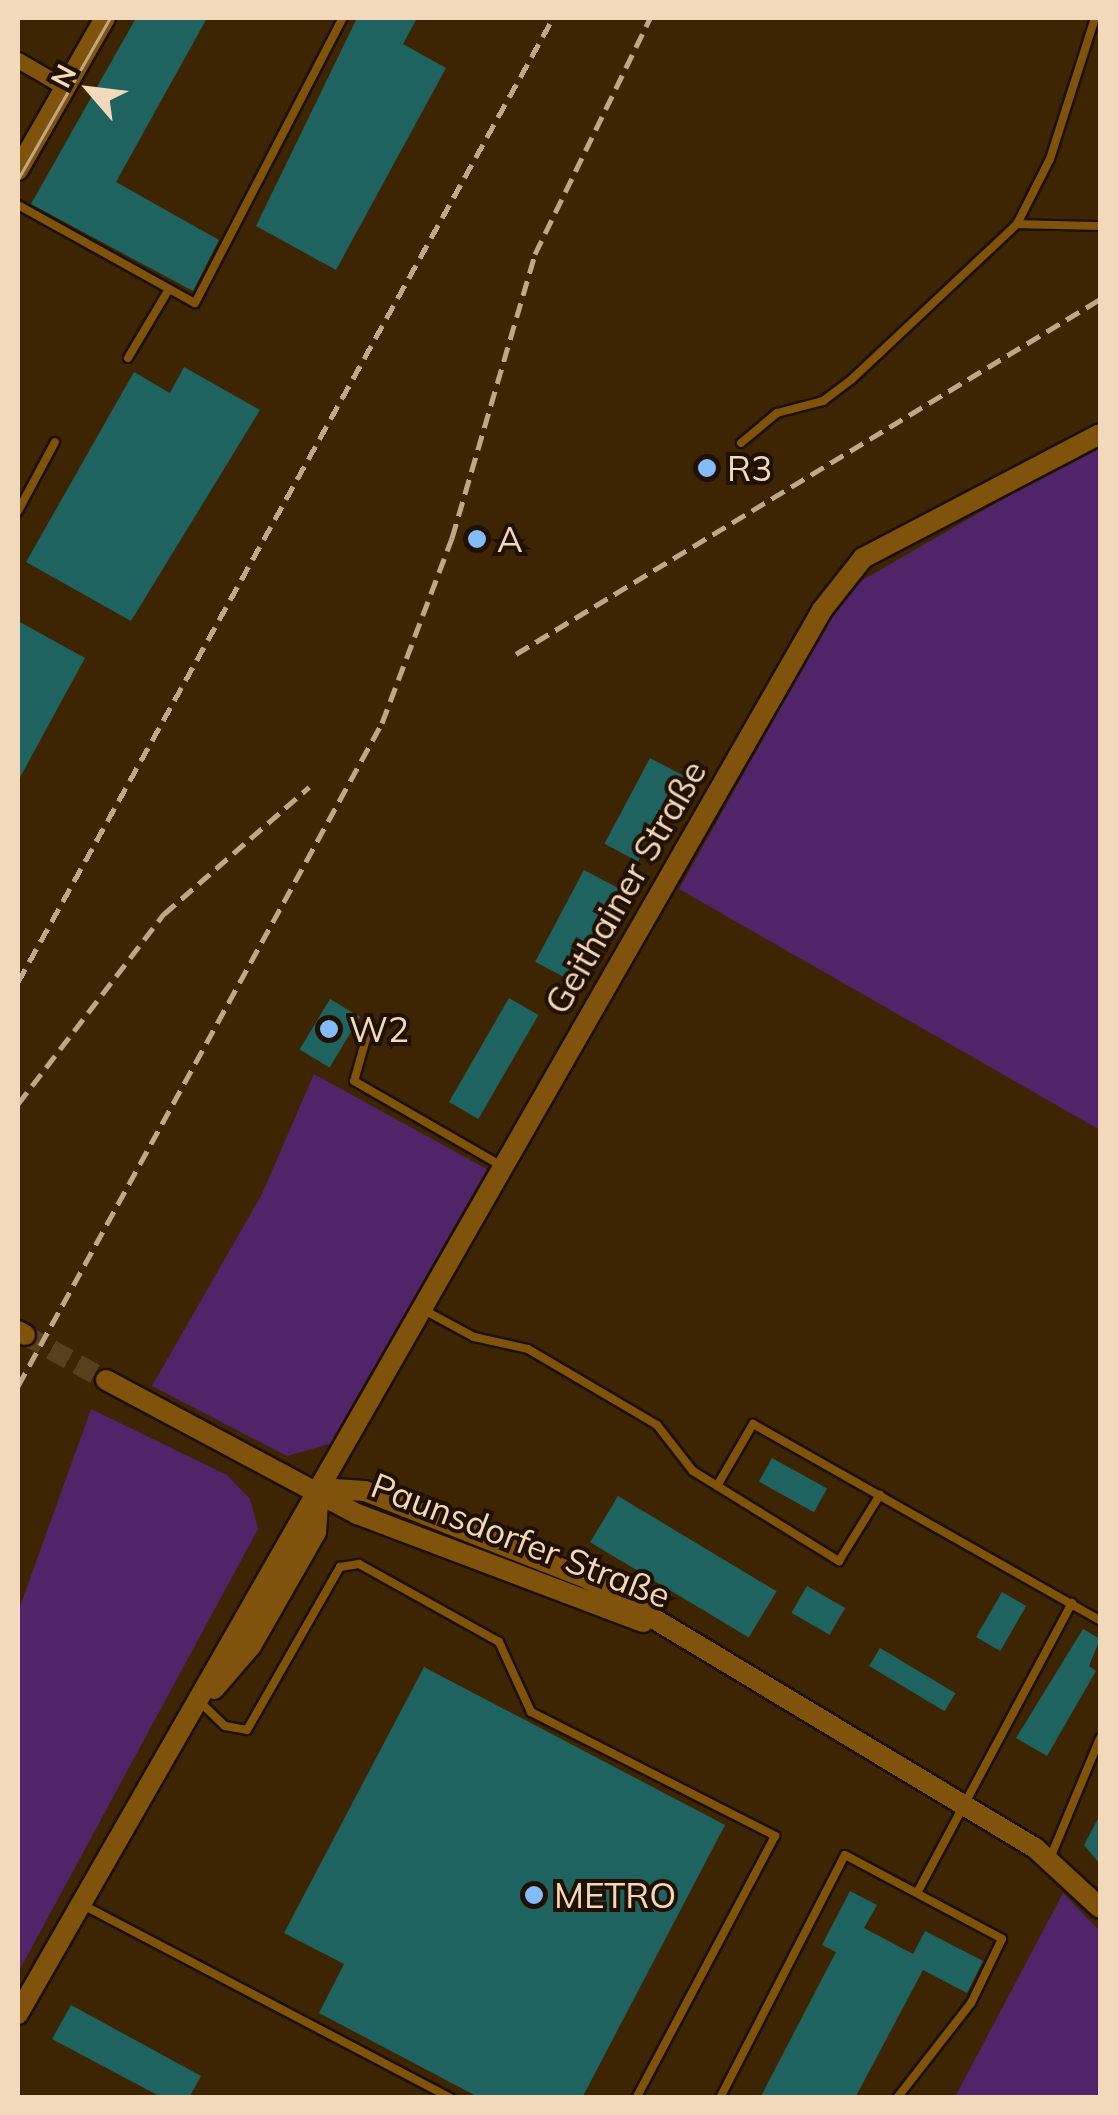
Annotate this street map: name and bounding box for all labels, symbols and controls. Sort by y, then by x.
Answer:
north arrow [40,40,140,140]
text: N [43,58,83,93]
place label: R3 [727,447,772,489]
marker: R3 [696,457,718,479]
place label: A [497,518,523,560]
marker: A [466,528,488,550]
street label: Geithainer Straße [536,753,714,1021]
place label: W2 [349,1008,409,1050]
marker: W2 [318,1018,340,1040]
street label: Paunsdorfer Straße [366,1464,676,1616]
place label: METRO [554,1874,676,1916]
marker: METRO [523,1884,545,1906]

